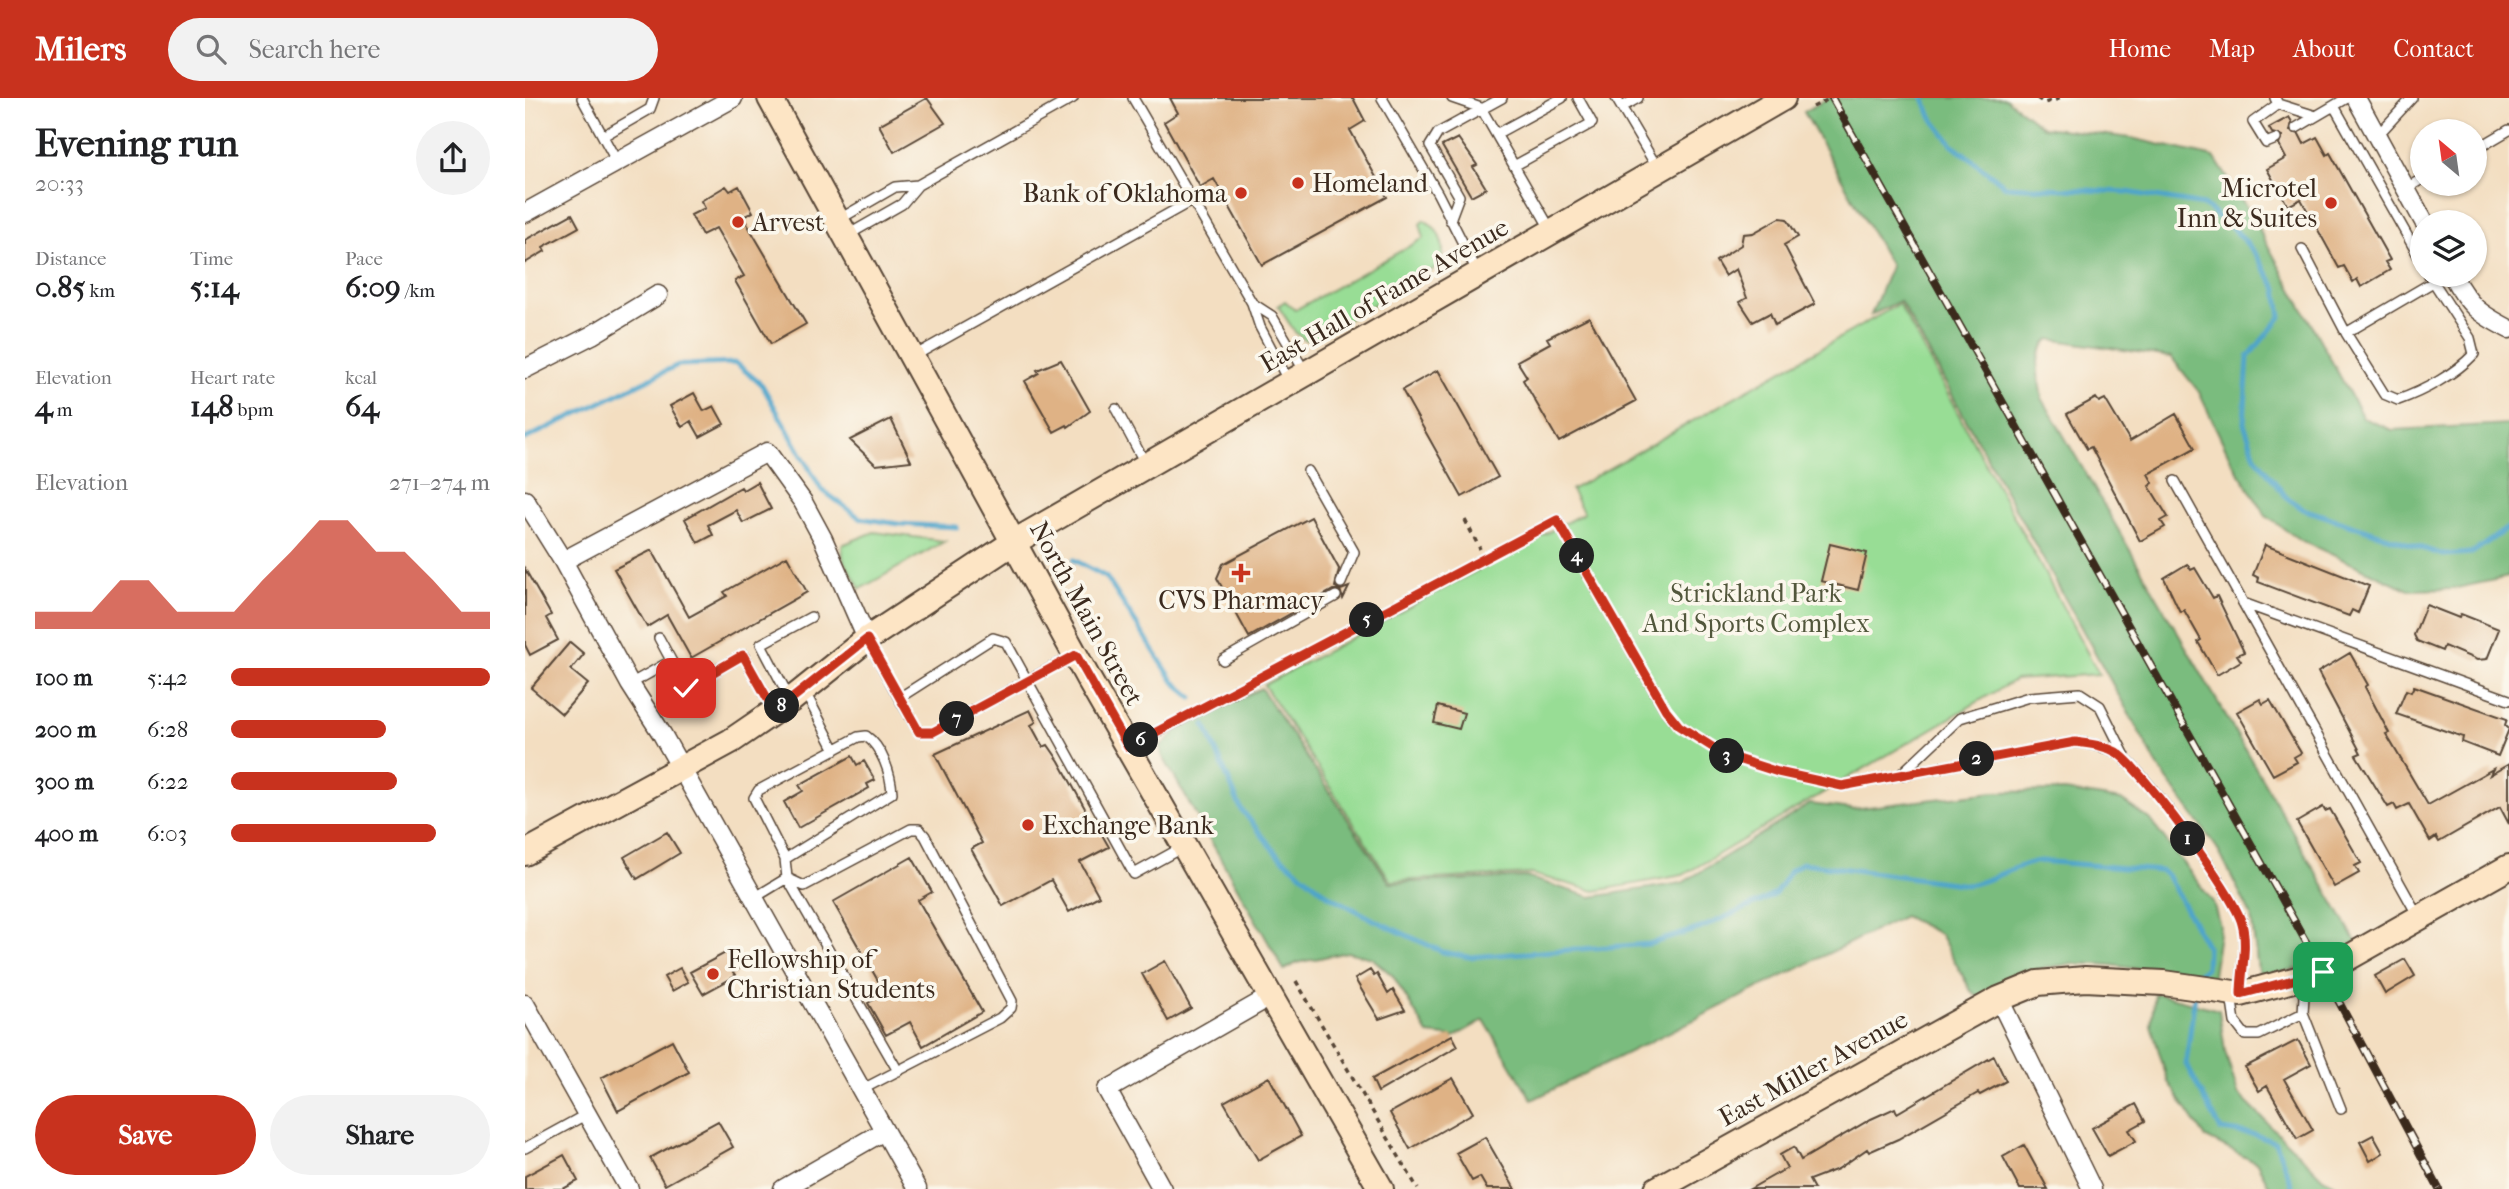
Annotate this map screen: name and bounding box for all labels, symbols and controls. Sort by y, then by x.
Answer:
search box [168,18,658,81]
text: Milers [35,30,126,69]
icon: search [192,30,230,68]
text: Search here [248,34,380,65]
text: Home [2109,35,2171,63]
text: Map [2209,35,2255,63]
text: About [2293,35,2355,63]
text: Contact [2393,35,2474,63]
north arrow [2410,119,2487,196]
map controls [2410,119,2487,287]
text: Evening run [35,121,238,166]
button: share [416,121,490,195]
place label: Homeland [1312,168,1429,199]
text: 20:33 [35,170,84,197]
place label: Microtel Inn & Suites [2177,173,2317,234]
marker: Homeland [1290,175,1306,191]
place label: Bank of Oklahoma [1023,178,1228,209]
marker: Bank of Oklahoma [1233,185,1249,201]
marker: Microtel Inn & Suites [2323,195,2339,211]
place label: Arvest [751,207,825,238]
button: layers [2410,210,2487,287]
street label: East Hall of Fame Avenue [1255,212,1514,379]
marker: Arvest [730,214,746,230]
text: Distance [35,248,106,270]
text: Time [190,248,233,270]
text: Pace [345,248,383,270]
text: 0.85 [35,270,85,305]
text: 5:14 [190,270,239,305]
text: 6:09 [345,270,401,305]
text: km [85,280,115,302]
text: /km [401,280,435,302]
text: Elevation [35,367,112,389]
text: Heart rate [190,367,275,389]
text: kcal [345,367,377,389]
text: 4 [35,389,53,424]
text: 148 [190,389,234,424]
text: 64 [345,389,379,424]
text: m [53,399,73,421]
text: bpm [234,399,274,421]
text: Elevation [35,469,128,496]
text: 271–274 m [389,469,490,496]
street label: North Main Street [1023,516,1150,711]
pin: 4 [1559,538,1595,574]
text: 4 [1571,544,1582,566]
marker: CVS Pharmacy [1233,565,1249,581]
park label: Strickland Park And Sports Complex [1641,578,1870,639]
place label: CVS Pharmacy [1158,585,1325,616]
pin: 5 [1349,602,1385,638]
text: 5 [1362,608,1371,630]
pin [656,658,716,718]
text: 100 m [35,664,93,691]
text: 5:42 [147,664,188,691]
icon: check [667,669,705,707]
pin: 8 [765,688,799,724]
text: 8 [777,694,786,716]
pin: 7 [939,702,975,736]
text: 7 [952,707,961,729]
text: 200 m [35,716,96,743]
text: 6:28 [147,716,188,743]
pin: 6 [1123,722,1159,758]
text: 6 [1135,728,1146,750]
pin: 3 [1709,738,1745,774]
pin: 2 [1959,742,1995,776]
text: 3 [1723,744,1730,766]
text: 2 [1972,747,1981,769]
text: 300 m [35,768,94,795]
text: 6:22 [147,768,189,795]
place label: Exchange Bank [1042,810,1214,841]
marker: Exchange Bank [1020,817,1036,833]
text: 400 m [35,820,98,847]
text: 6:03 [147,820,187,847]
pin: 1 [2171,822,2205,856]
text: 1 [2184,827,2191,849]
pin [2293,942,2353,1002]
place label: Fellowship of Christian Students [727,944,935,1005]
icon: arrive [2304,953,2342,991]
marker: Fellowship of Christian Students [705,966,721,982]
street label: East Miller Avenue [1713,1004,1913,1133]
button: Save [35,1095,256,1175]
button: Share [270,1095,490,1175]

